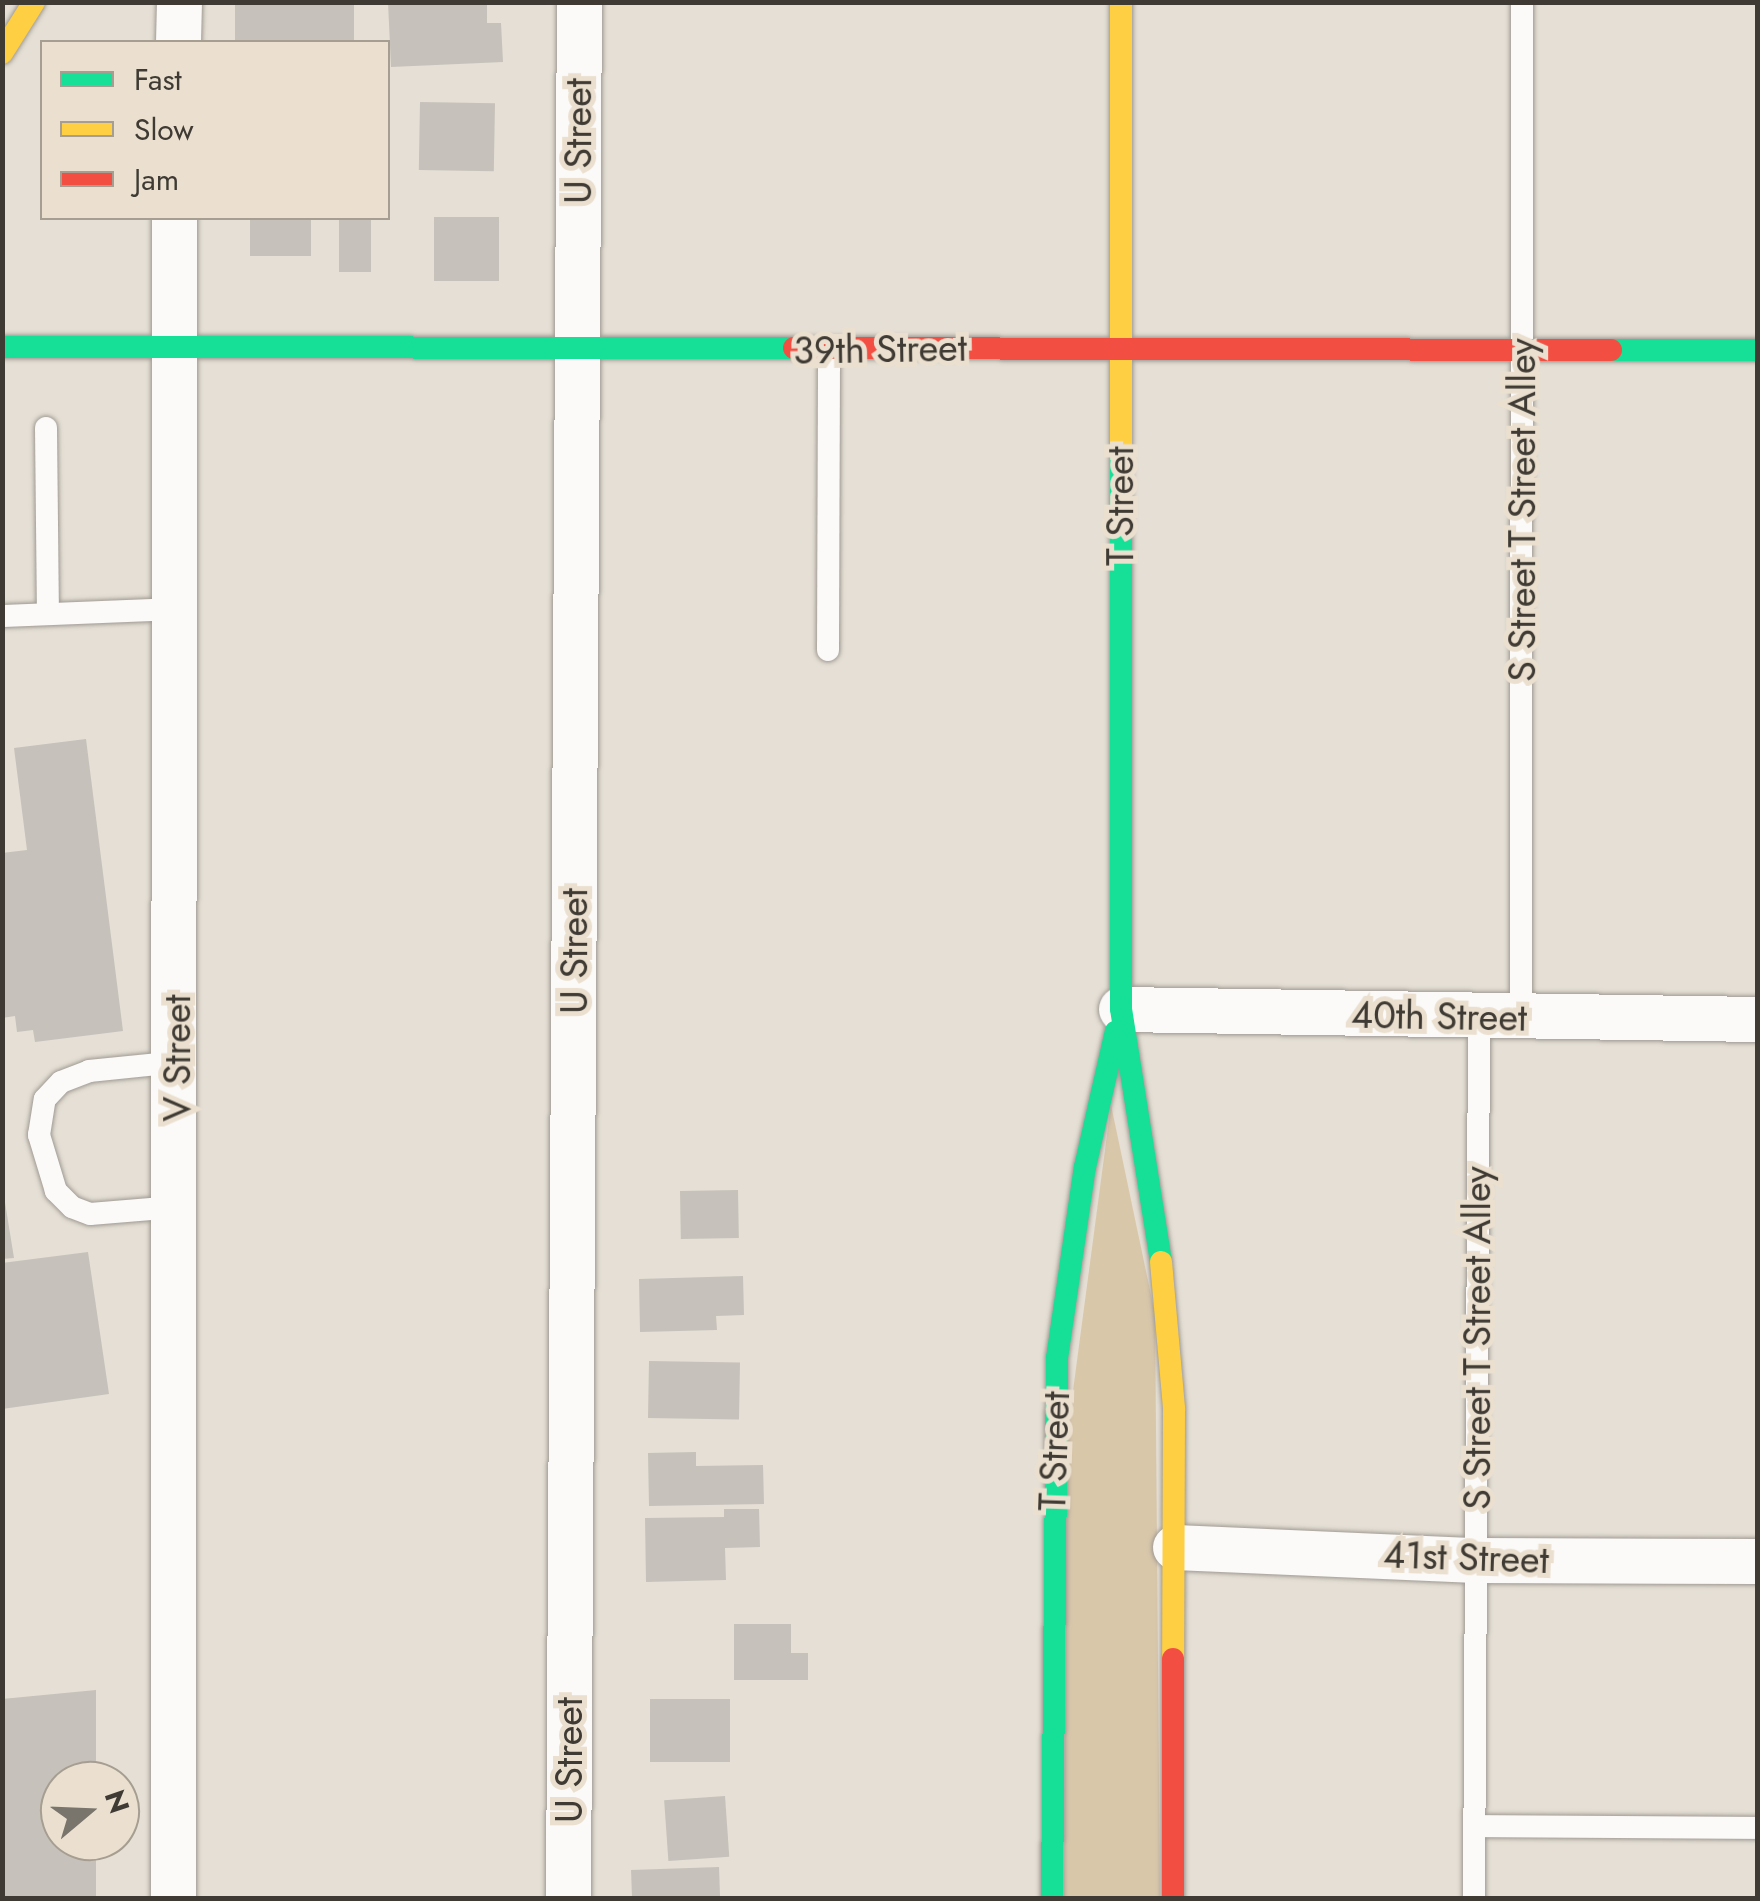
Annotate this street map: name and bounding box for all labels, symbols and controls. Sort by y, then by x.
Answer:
legend [40,40,390,220]
text: Fast [134,58,182,101]
street label: U Street [555,78,601,204]
text: Slow [134,108,194,151]
text: Jam [134,158,179,201]
street label: 39th Street [793,325,967,373]
street label: S Street T Street Alley [1499,338,1545,682]
street label: T Street [1097,446,1143,566]
street label: U Street [551,888,597,1014]
street label: 40th Street [1351,992,1527,1040]
street label: V Street [154,994,200,1122]
street label: S Street T Street Alley [1454,1166,1500,1510]
street label: T Street [1029,1390,1079,1512]
street label: 41st Street [1382,1531,1550,1583]
street label: U Street [546,1697,592,1823]
north arrow [40,1761,140,1861]
text: N [94,1785,140,1819]

